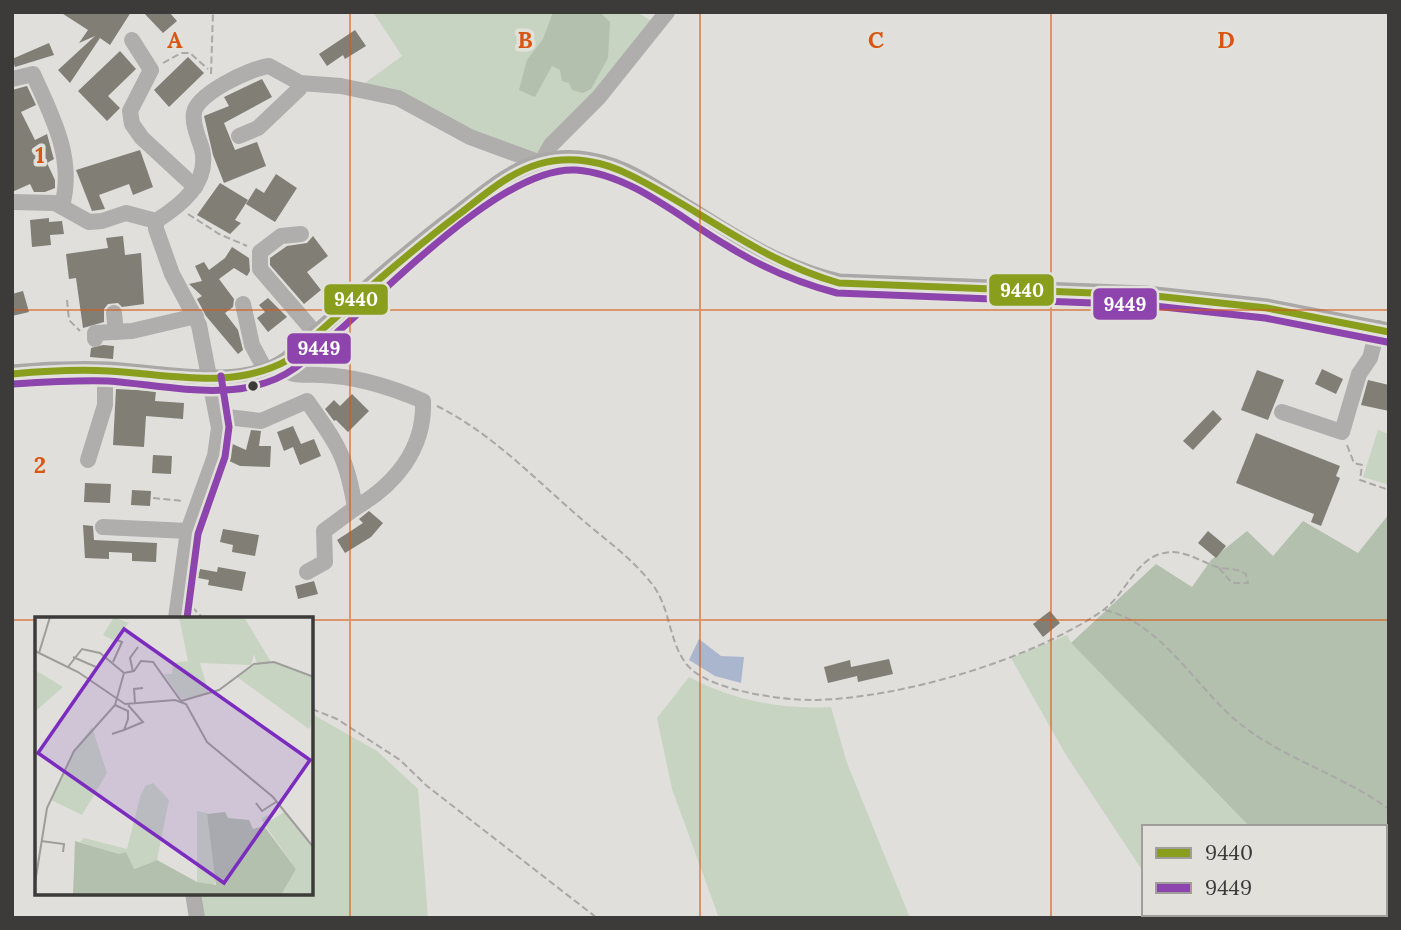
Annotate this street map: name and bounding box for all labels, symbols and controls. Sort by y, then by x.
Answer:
text: A [167,25,183,54]
text: B [517,25,533,54]
text: C [868,25,884,54]
text: D [1217,25,1235,54]
text: 1 [35,140,45,169]
line badge: 9440 [988,273,1055,307]
text: 9440 [1000,278,1044,302]
line badge: 9440 [323,283,389,316]
text: 9440 [334,287,378,311]
line badge: 9449 [1092,287,1158,321]
text: 9449 [1104,292,1146,316]
line badge: 9449 [286,332,352,365]
text: 9449 [298,336,340,360]
unlabelled marker [246,379,260,393]
text: 2 [34,450,46,479]
inset map [35,617,313,895]
legend [1142,825,1387,916]
text: 9440 [1205,839,1253,866]
text: 9449 [1205,874,1252,901]

